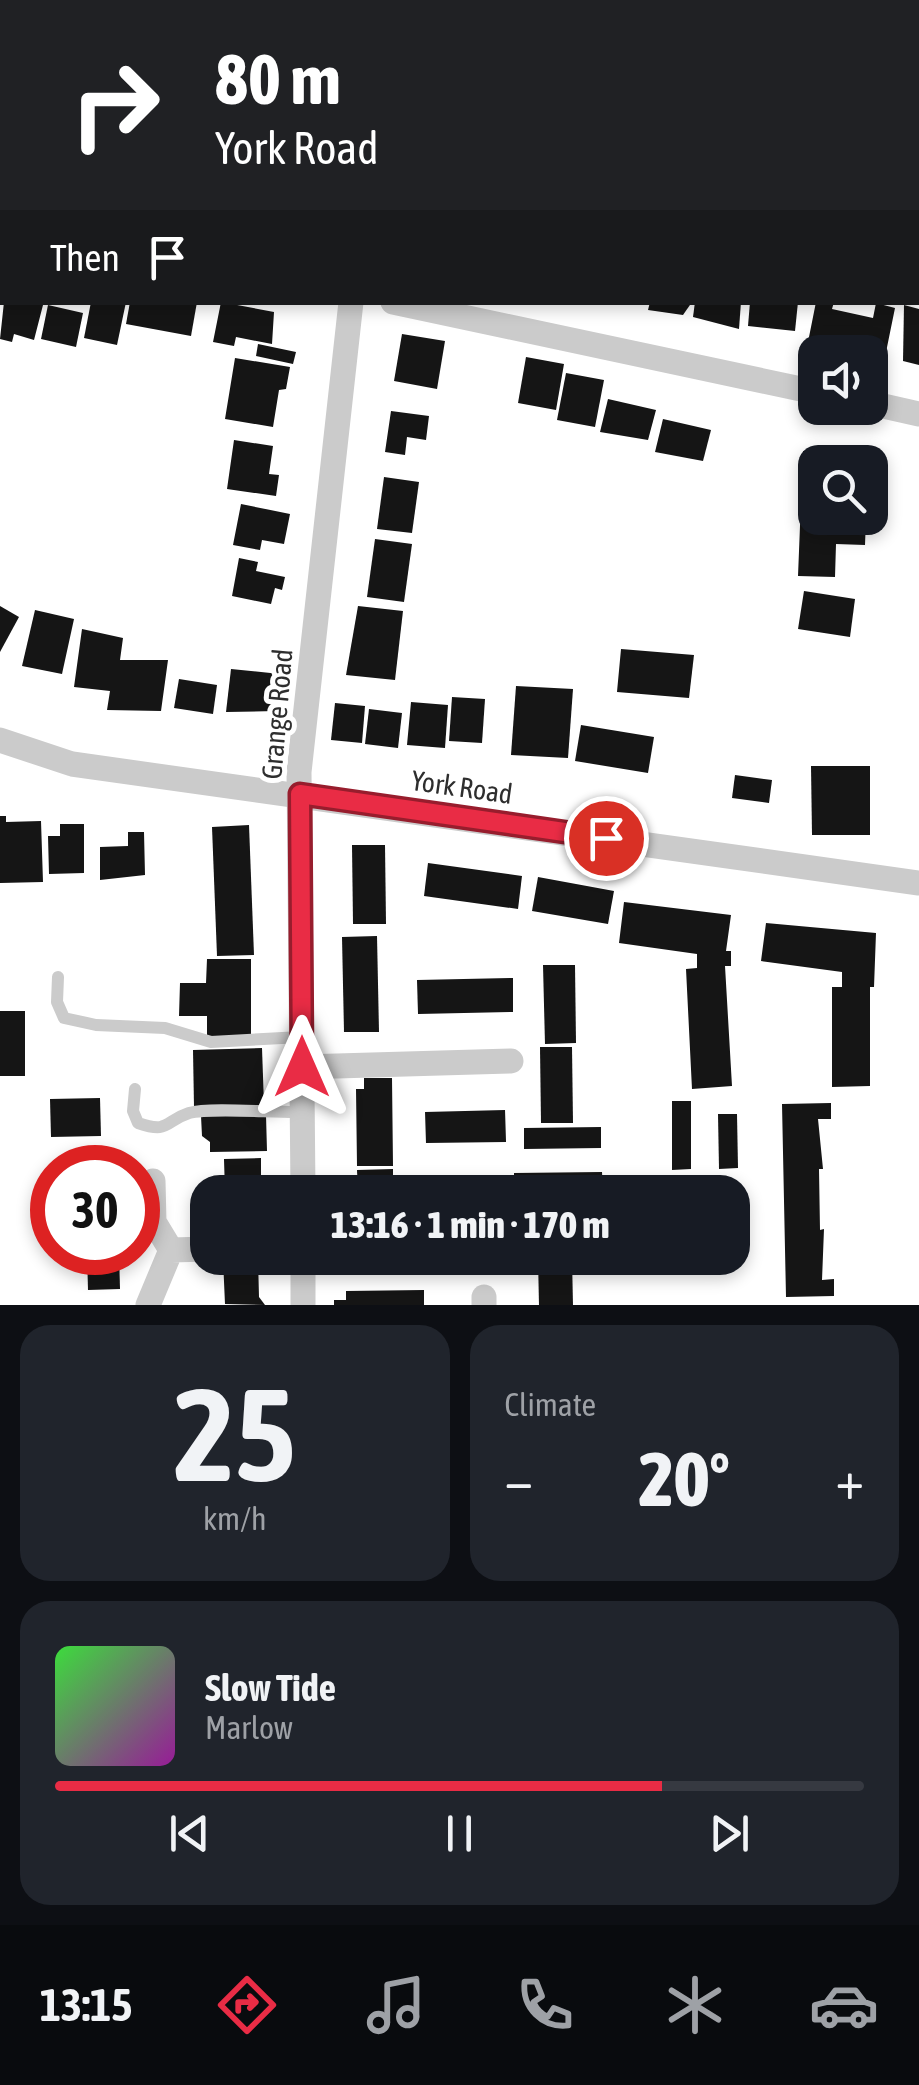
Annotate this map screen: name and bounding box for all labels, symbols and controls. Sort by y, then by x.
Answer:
text: 80 m [215,39,341,119]
icon: right [50,40,180,170]
text: York Road [215,122,379,174]
icon: arrive [140,230,195,285]
text: Then [50,236,120,279]
map controls [798,335,888,535]
button: sound [798,335,888,425]
button: search [798,445,888,535]
street label: Grange Road [255,648,299,780]
street label: York Road [409,764,515,810]
pin [564,796,649,881]
icon: arrive [579,811,634,866]
position arrow [250,1015,354,1119]
speed limit sign: 30 [30,1145,160,1275]
text: 13:16 · 1 min · 170 m [330,1203,610,1246]
text: 25 [174,1360,296,1509]
text: Climate [505,1386,596,1423]
text: 20° [639,1436,730,1522]
text: − [505,1448,533,1511]
text: + [835,1448,864,1511]
text: km/h [203,1500,266,1537]
text: Slow Tide [205,1666,336,1709]
text: Marlow [205,1709,293,1746]
icon: previous [162,1806,217,1861]
icon: pause [432,1806,487,1861]
icon: next [702,1806,757,1861]
icon: directions [212,1970,282,2040]
icon: music [361,1970,431,2040]
icon: phone [510,1970,580,2040]
icon: climate [660,1970,730,2040]
icon: car [809,1970,879,2040]
text: 13:15 [40,1979,132,2031]

